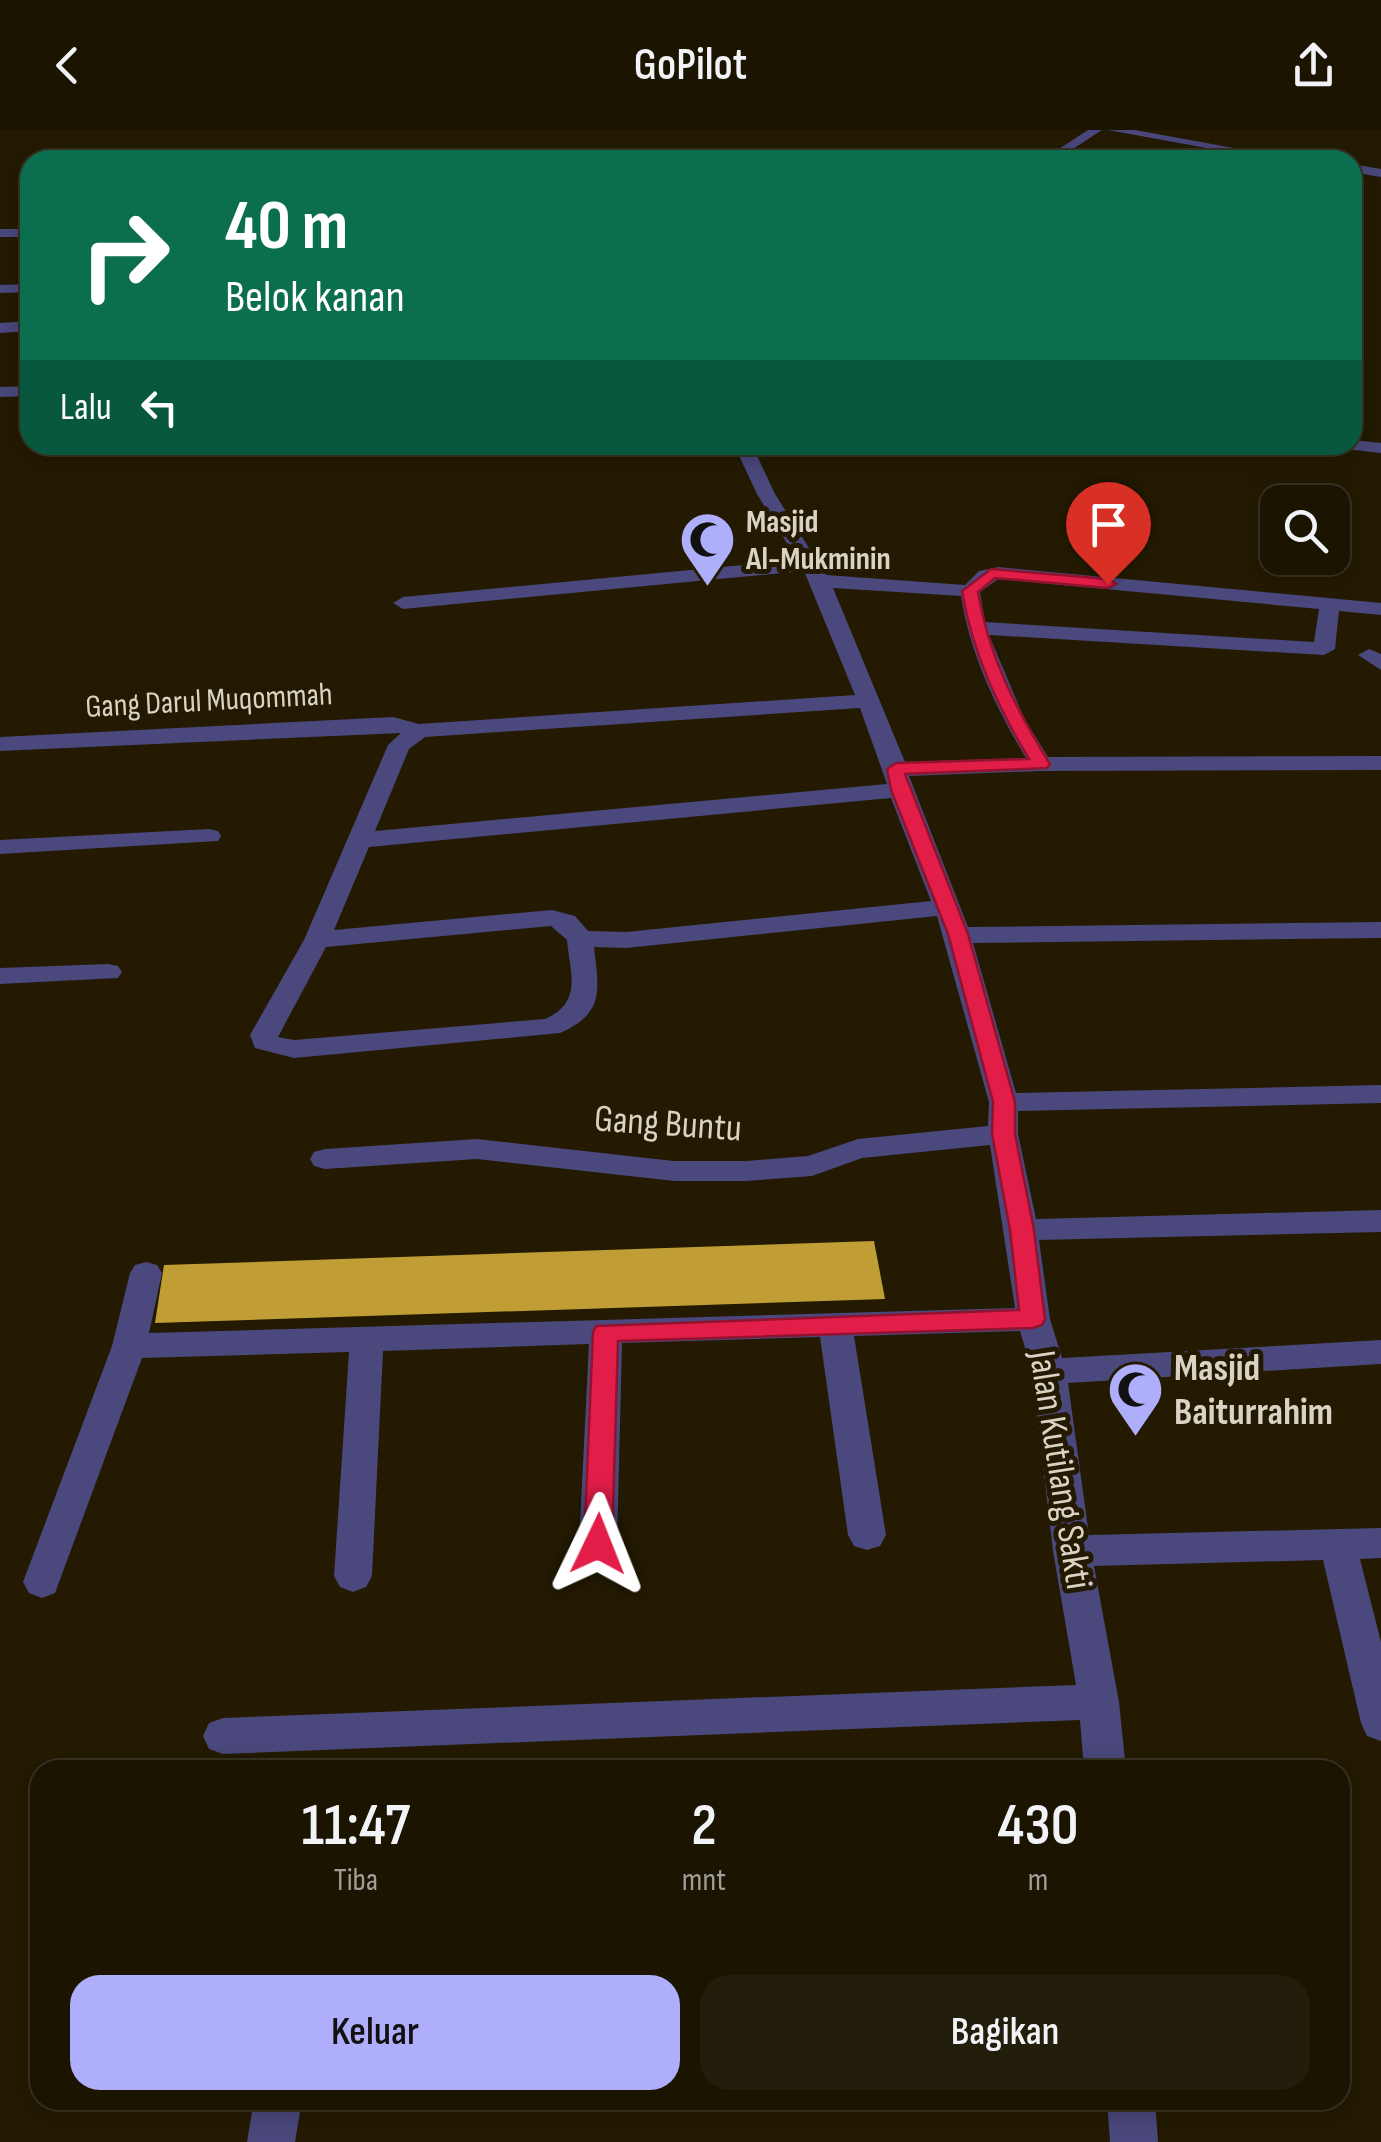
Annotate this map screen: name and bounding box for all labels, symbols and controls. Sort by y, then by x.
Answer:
icon: back [40,38,95,93]
text: GoPilot [634,38,747,93]
icon: share [1286,38,1341,93]
text: 40 m [225,185,348,269]
icon: right [60,190,190,320]
text: Belok kanan [225,270,405,325]
icon: left [132,380,187,435]
text: Lalu [60,385,112,430]
pin [1066,482,1151,585]
map controls [1260,485,1350,575]
button: search [1260,485,1350,575]
icon: arrive [1081,497,1136,552]
place label: Masjid Al-Mukminin [745,503,891,579]
mosque icon: Masjid Al-Mukminin [677,510,737,589]
street label: Gang Darul Muqommah [85,675,333,727]
street label: Gang Buntu [593,1096,743,1152]
street label: Jalan Kutilang Sakti [1019,1346,1101,1593]
place label: Masjid Baiturrahim [1174,1346,1333,1435]
mosque icon: Masjid Baiturrahim [1105,1360,1165,1439]
position arrow [546,1492,650,1596]
text: 11:47 [302,1790,410,1862]
text: 2 [691,1790,717,1862]
text: 430 [998,1790,1078,1862]
text: Tiba [334,1861,378,1900]
text: mnt [682,1861,726,1900]
text: m [1028,1861,1048,1900]
button: Keluar [70,1975,680,2090]
button: Bagikan [700,1975,1310,2090]

